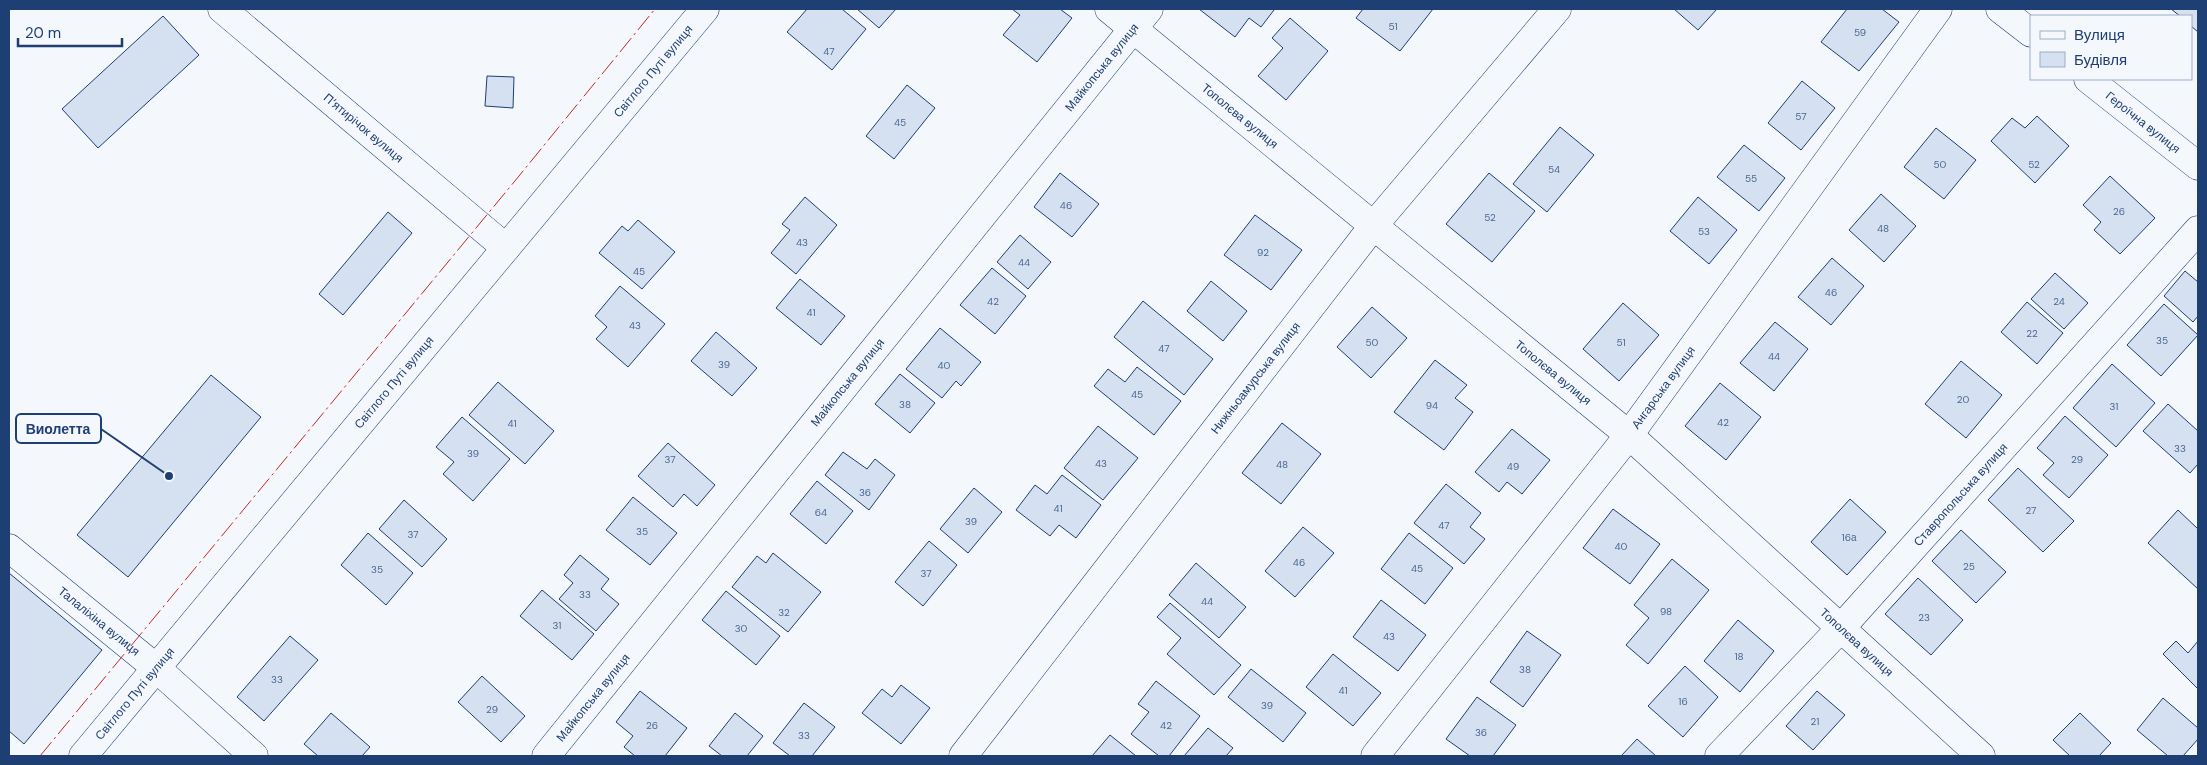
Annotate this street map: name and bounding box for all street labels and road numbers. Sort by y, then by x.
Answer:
street label: Майкопська вулиця [1062,20,1142,115]
street label: Світлого Путі вулиця [610,22,696,121]
street label: Тополєва вулиця [1198,80,1281,152]
street label: Героїчна вулиця [2102,88,2184,157]
street label: П’ятирічок вулиця [320,90,407,166]
street label: Нижньоамурська вулиця [1207,319,1304,437]
street label: Світлого Путі вулиця [351,333,437,432]
street label: Майкопська вулиця [807,335,888,430]
street label: Тополєва вулиця [1511,337,1595,409]
street label: Ангарська вулиця [1628,343,1699,432]
street label: Ставропольська вулиця [1910,440,2011,550]
street label: Талаліхіна вулиця [55,583,143,659]
street label: Тополєва вулиця [1816,605,1897,680]
street label: Світлого Путі вулиця [92,644,178,743]
street label: Майкопська вулиця [553,650,633,745]

